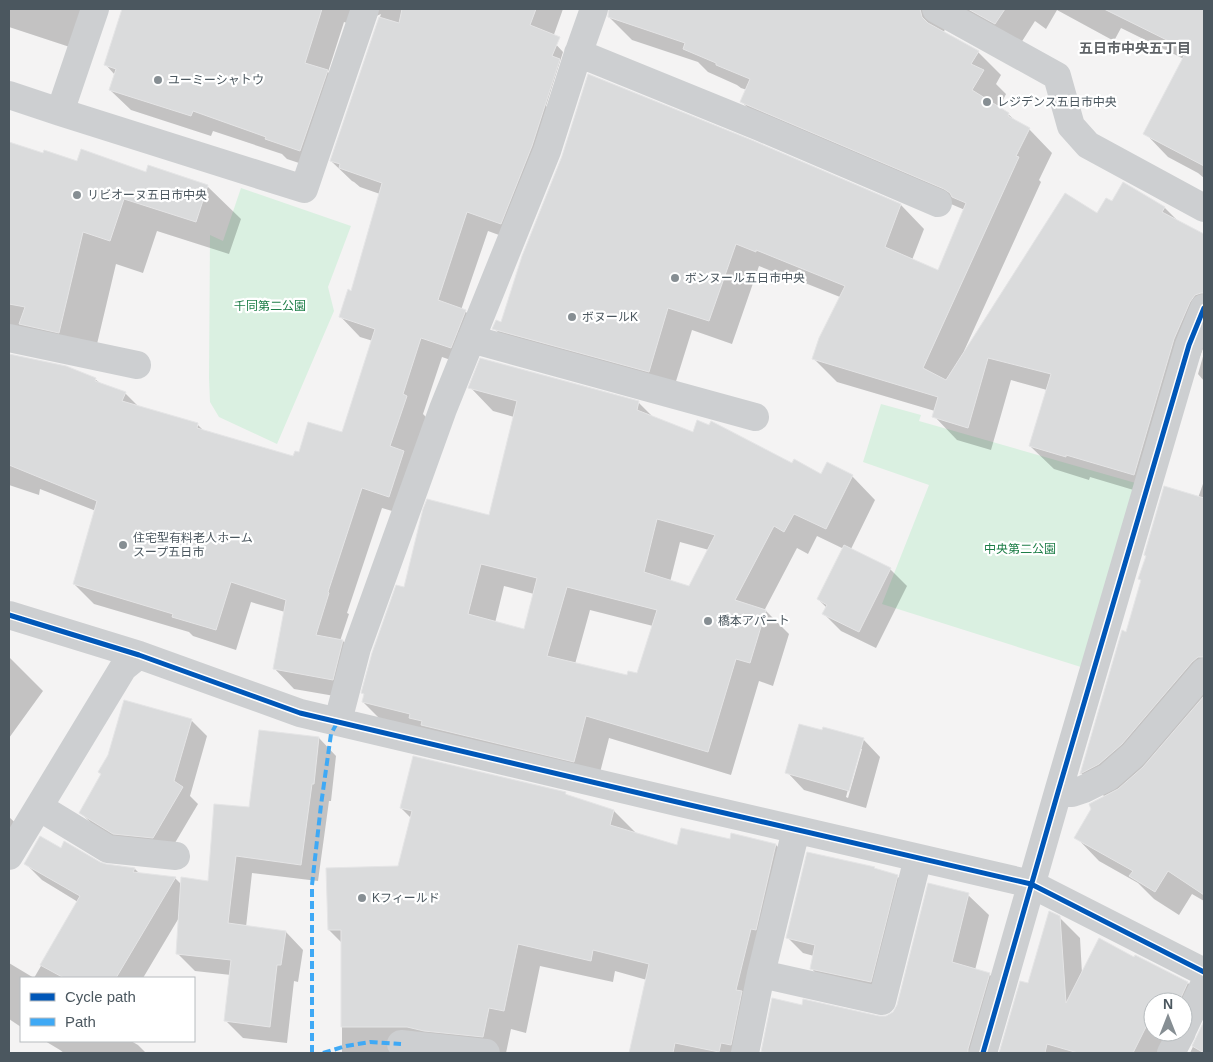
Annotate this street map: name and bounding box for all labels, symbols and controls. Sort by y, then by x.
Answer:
district label: 五日市中央五丁目 [1079,40,1191,56]
place label: ユーミーシャトウ [168,73,264,87]
marker: ユーミーシャトウ [152,74,164,86]
place label: レジデンス五日市中央 [997,95,1117,109]
marker: レジデンス五日市中央 [981,96,993,108]
place label: リビオーヌ五日市中央 [87,188,207,202]
marker: リビオーヌ五日市中央 [71,189,83,201]
place label: ボンヌール五日市中央 [685,271,805,285]
marker: ボンヌール五日市中央 [669,272,681,284]
park label: 千同第二公園 [234,299,306,313]
place label: ボヌールK [582,310,638,324]
marker: ボヌールK [566,311,578,323]
place label: 住宅型有料老人ホーム スープ五日市 [133,531,253,559]
marker: 住宅型有料老人ホーム スープ五日市 [117,539,129,551]
park label: 中央第二公園 [984,542,1056,556]
place label: 橋本アパート [718,614,790,628]
marker: 橋本アパート [702,615,714,627]
place label: Kフィールド [372,891,440,905]
marker: Kフィールド [356,892,368,904]
legend [20,977,195,1042]
text: Cycle path [65,988,136,1005]
north arrow [1143,992,1193,1042]
text: N [1163,996,1173,1012]
text: Path [65,1013,96,1030]

